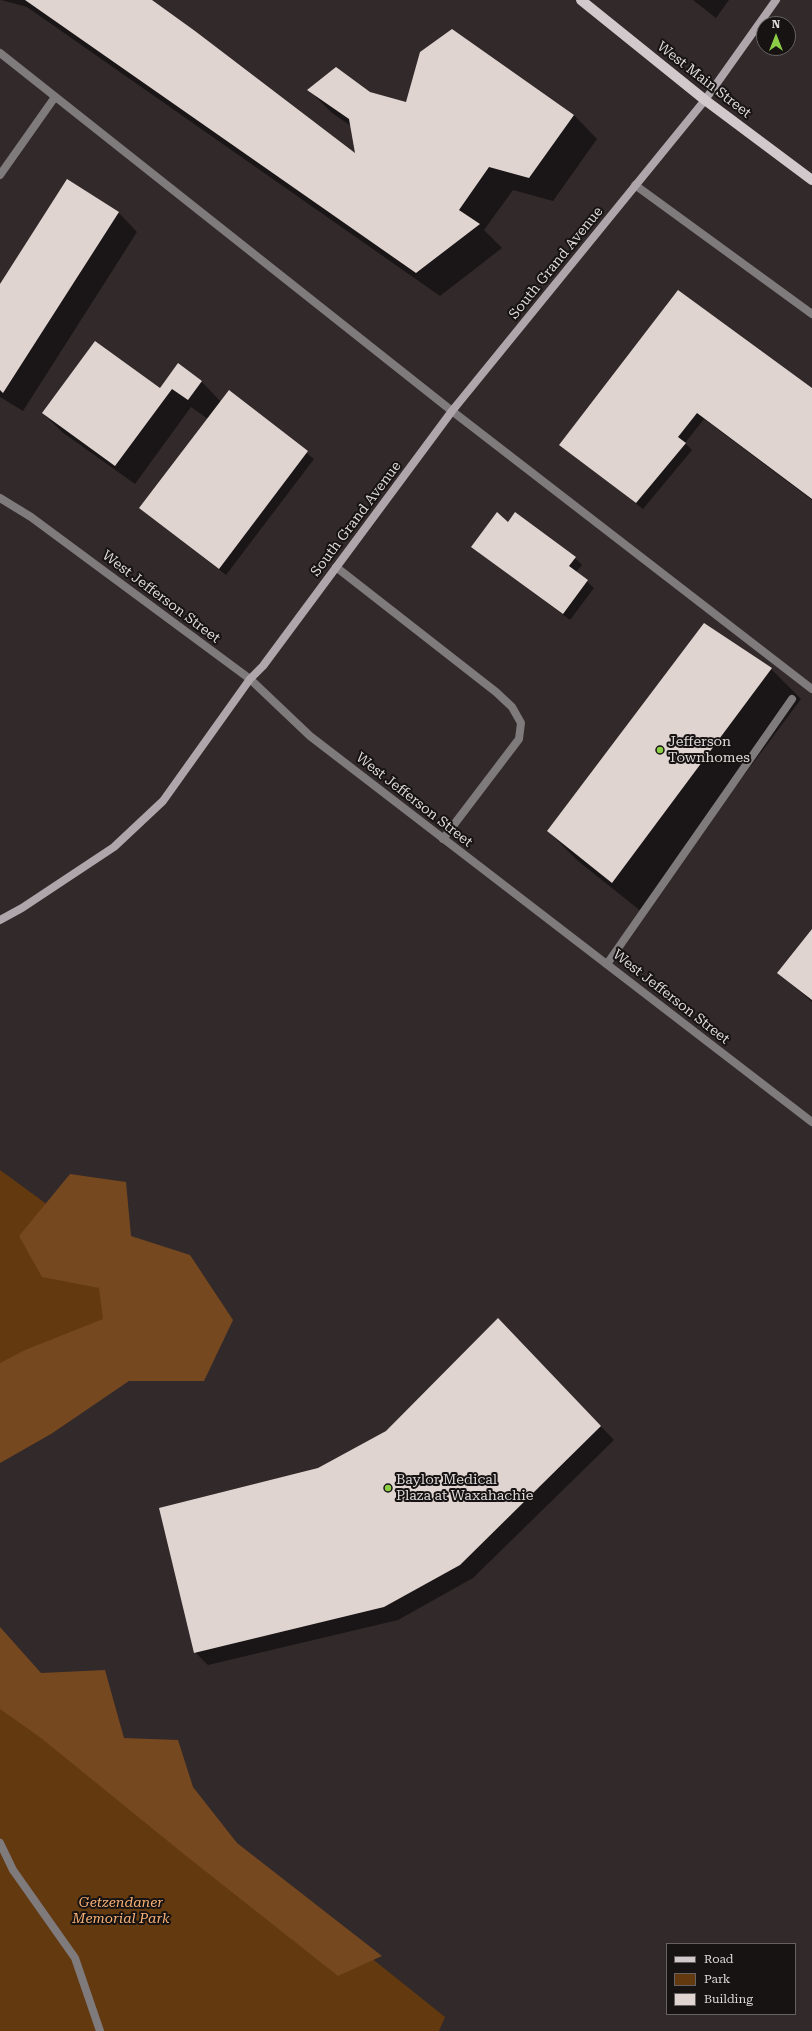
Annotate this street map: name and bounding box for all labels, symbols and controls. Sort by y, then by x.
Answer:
north arrow [756,16,796,56]
text: N [772,18,780,31]
street label: West Main Street [654,38,754,122]
street label: South Grand Avenue [505,203,607,323]
street label: South Grand Avenue [307,458,405,580]
street label: West Jefferson Street [99,547,223,647]
place label: Jefferson Townhomes [668,734,750,766]
marker: Jefferson Townhomes [655,745,665,755]
street label: West Jefferson Street [352,749,476,851]
street label: West Jefferson Street [609,946,733,1048]
place label: Baylor Medical Plaza at Waxahachie [396,1472,533,1504]
marker: Baylor Medical Plaza at Waxahachie [383,1483,393,1493]
park label: Getzendaner Memorial Park [72,1895,170,1928]
legend [666,1943,796,2015]
text: Road [704,1952,733,1966]
text: Park [704,1972,730,1986]
text: Building [704,1992,753,2006]

